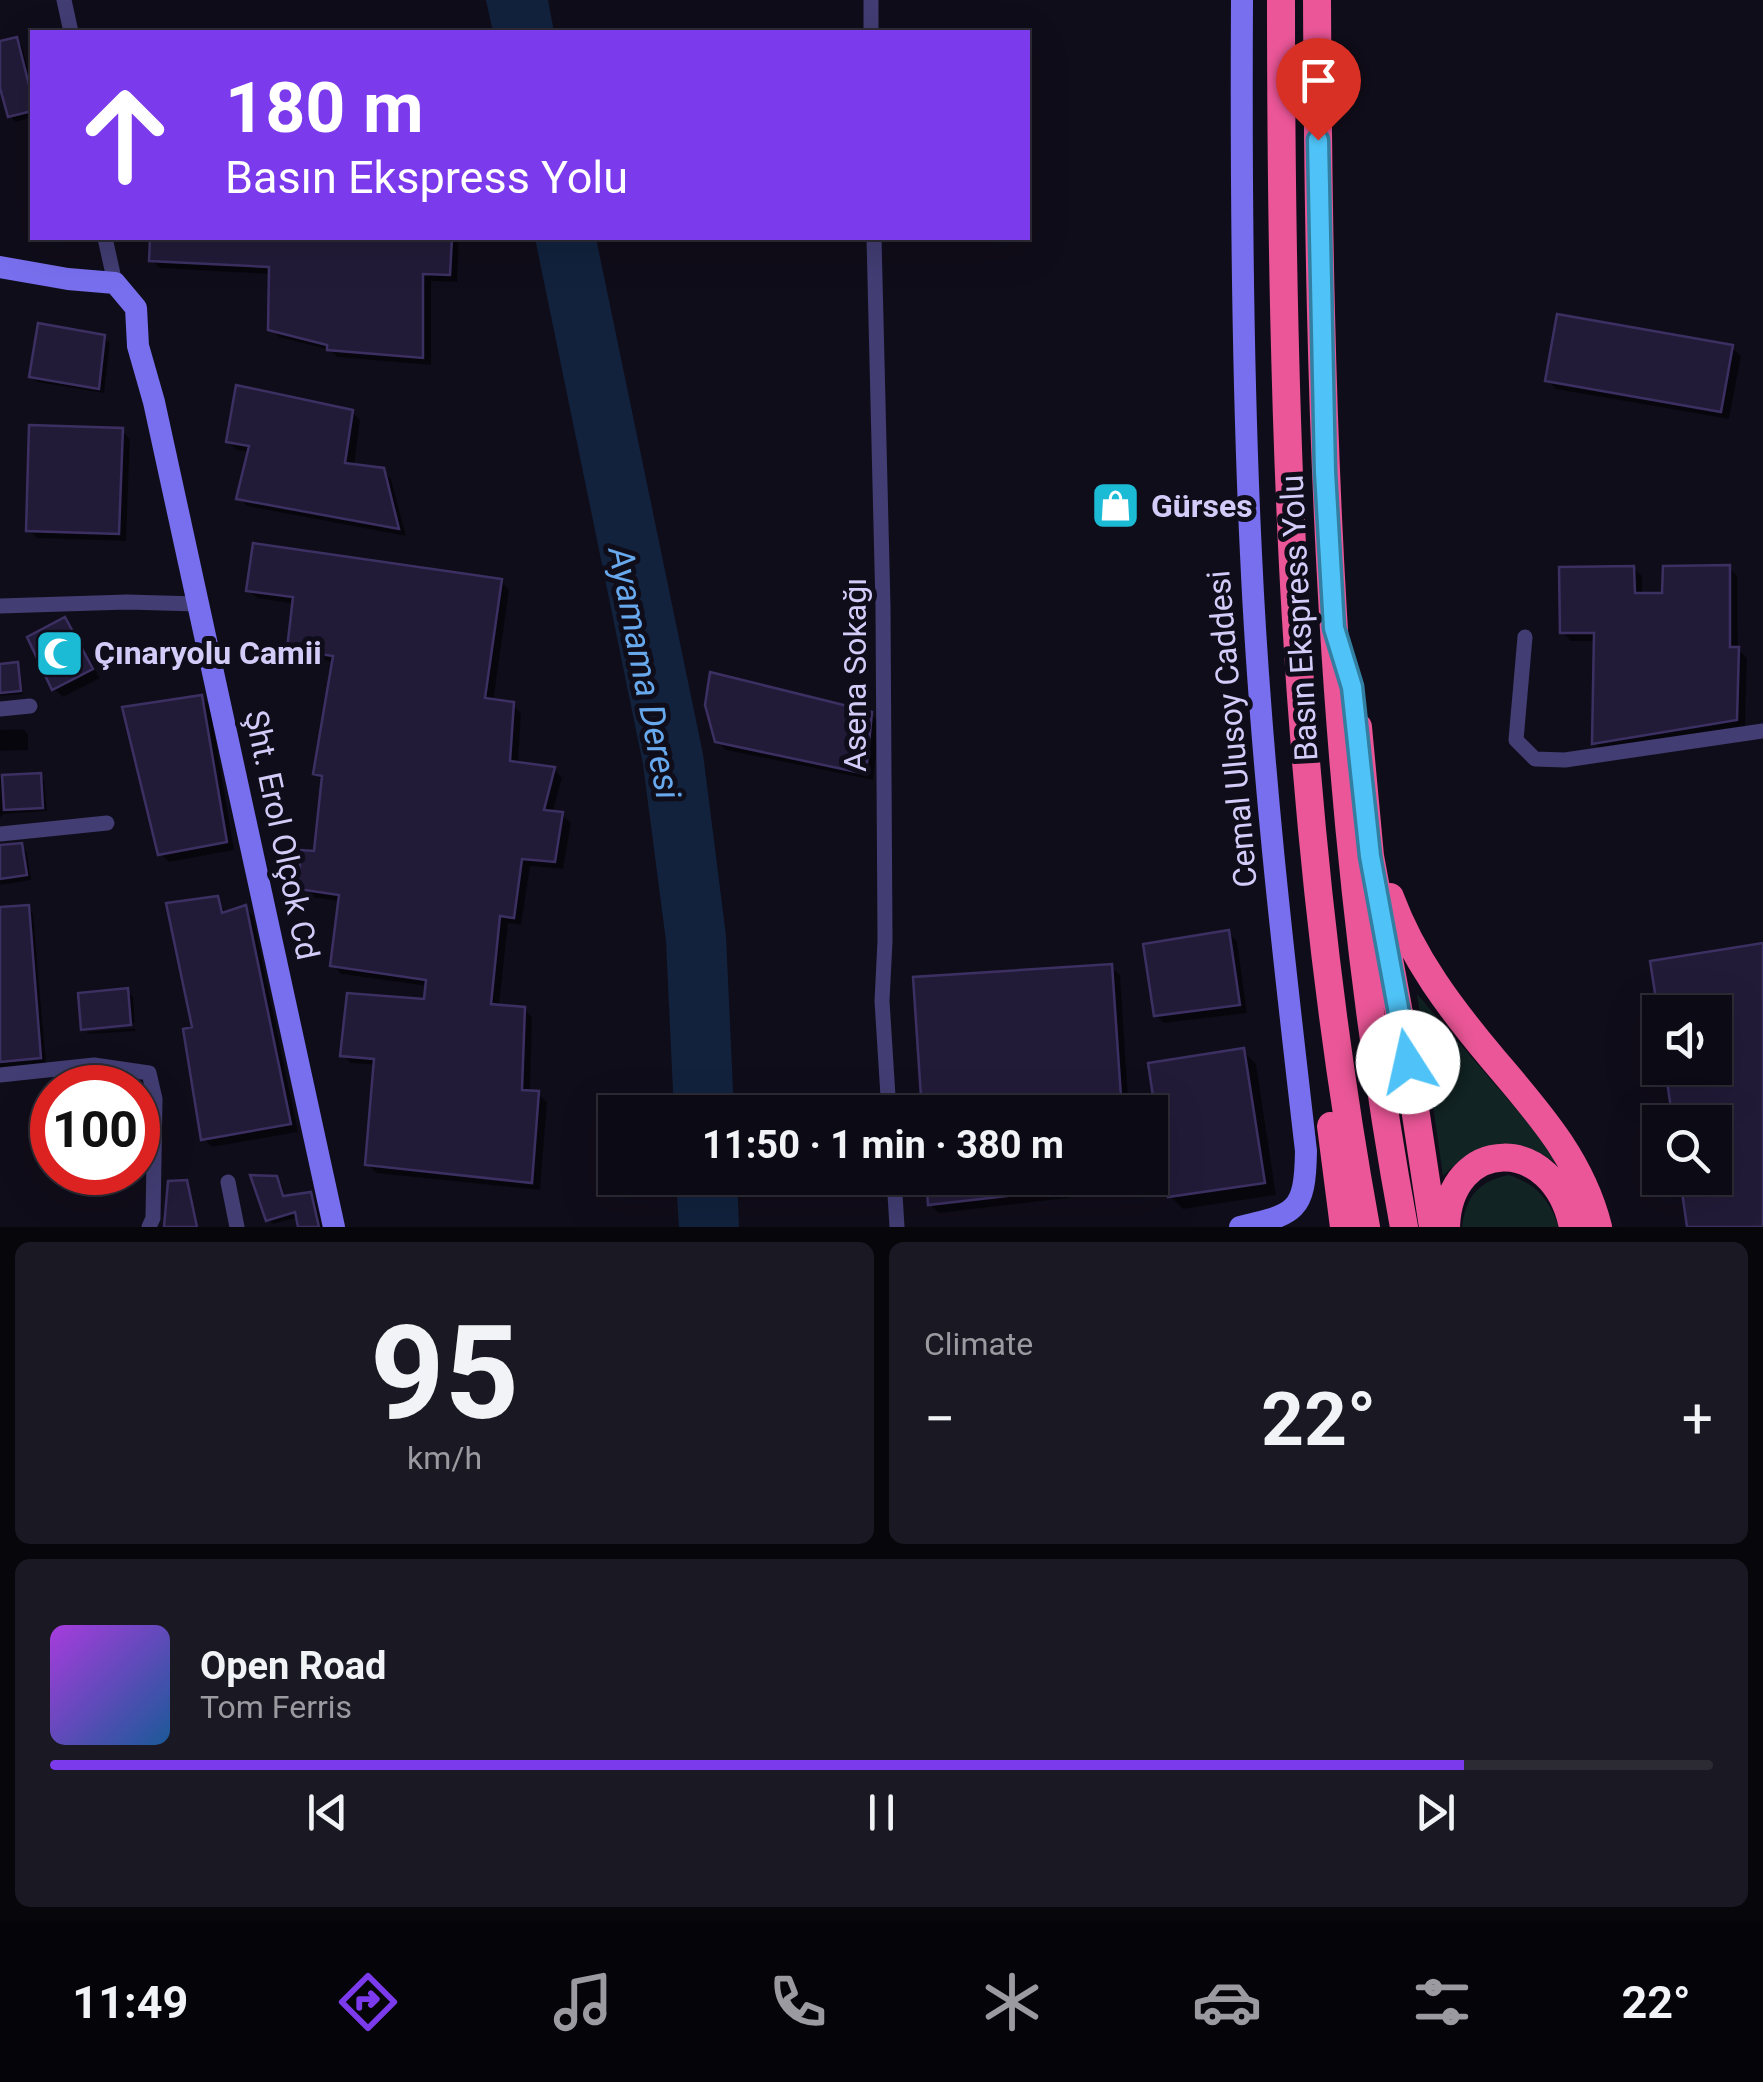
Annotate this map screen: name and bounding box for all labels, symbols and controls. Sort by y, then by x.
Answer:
pin [1276,38,1361,141]
icon: arrive [1291,53,1346,108]
text: 180 m [225,67,424,149]
icon: ahead [60,70,190,200]
text: Basın Ekspress Yolu [225,151,628,204]
street label: Basın Ekspress Yolu [1273,474,1325,762]
shop icon: Gürses [1090,480,1142,532]
place label: Gürses [1151,487,1253,525]
water label: Ayamama Deresi [599,542,689,803]
street label: Cemal Ulusoy Caddesi [1199,569,1265,889]
street label: Asena Sokağı [836,578,874,772]
mosque icon: Çınaryolu Camii [33,627,85,679]
place label: Çınaryolu Camii [94,634,322,672]
street label: Şht. Erol Olçok Cd [237,707,327,963]
map controls [1642,995,1732,1195]
button: sound [1642,995,1732,1085]
position arrow [1356,1010,1460,1114]
speed limit sign: 100 [30,1065,160,1195]
button: search [1642,1105,1732,1195]
text: 11:50 · 1 min · 380 m [702,1123,1064,1167]
text: 95 [370,1297,519,1450]
text: Climate [924,1325,1033,1363]
text: 22° [1261,1375,1376,1463]
text: − [924,1387,955,1451]
text: + [1682,1387,1713,1451]
text: km/h [407,1439,482,1477]
text: Open Road [200,1644,386,1688]
text: Tom Ferris [200,1688,352,1726]
icon: previous [300,1785,355,1840]
icon: pause [854,1785,909,1840]
icon: next [1408,1785,1463,1840]
icon: directions [333,1967,403,2037]
icon: music [548,1967,618,2037]
icon: phone [763,1967,833,2037]
icon: climate [977,1967,1047,2037]
icon: car [1192,1967,1262,2037]
icon: filters [1407,1967,1477,2037]
text: 11:49 [72,1976,188,2029]
text: 22° [1621,1976,1691,2029]

